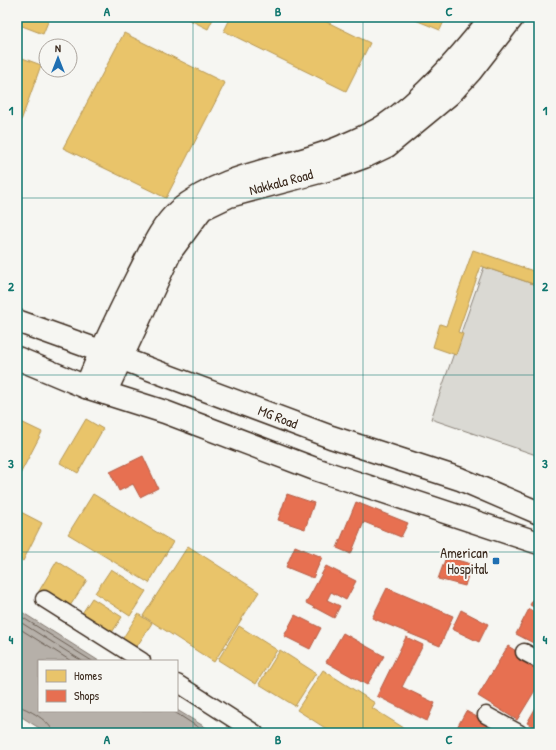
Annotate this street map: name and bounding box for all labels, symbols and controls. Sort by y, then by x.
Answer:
text: A [104,2,111,20]
text: B [275,2,282,20]
text: C [445,2,453,20]
north arrow [38,38,78,78]
text: N [55,41,61,55]
text: 1 [9,101,14,119]
text: 1 [543,101,548,119]
street label: Nakkala Road [247,164,315,199]
text: 2 [8,277,15,295]
text: 2 [542,277,549,295]
street label: MG Road [256,400,301,433]
text: 3 [8,454,14,472]
text: 3 [542,454,548,472]
place label: American Hospital [440,543,488,579]
marker: American Hospital [491,556,501,566]
text: 4 [9,630,14,648]
text: 4 [543,630,548,648]
legend [38,660,178,712]
text: Homes [74,667,102,684]
text: Shops [74,687,100,704]
text: A [104,730,111,748]
text: B [275,730,282,748]
text: C [445,730,453,748]

